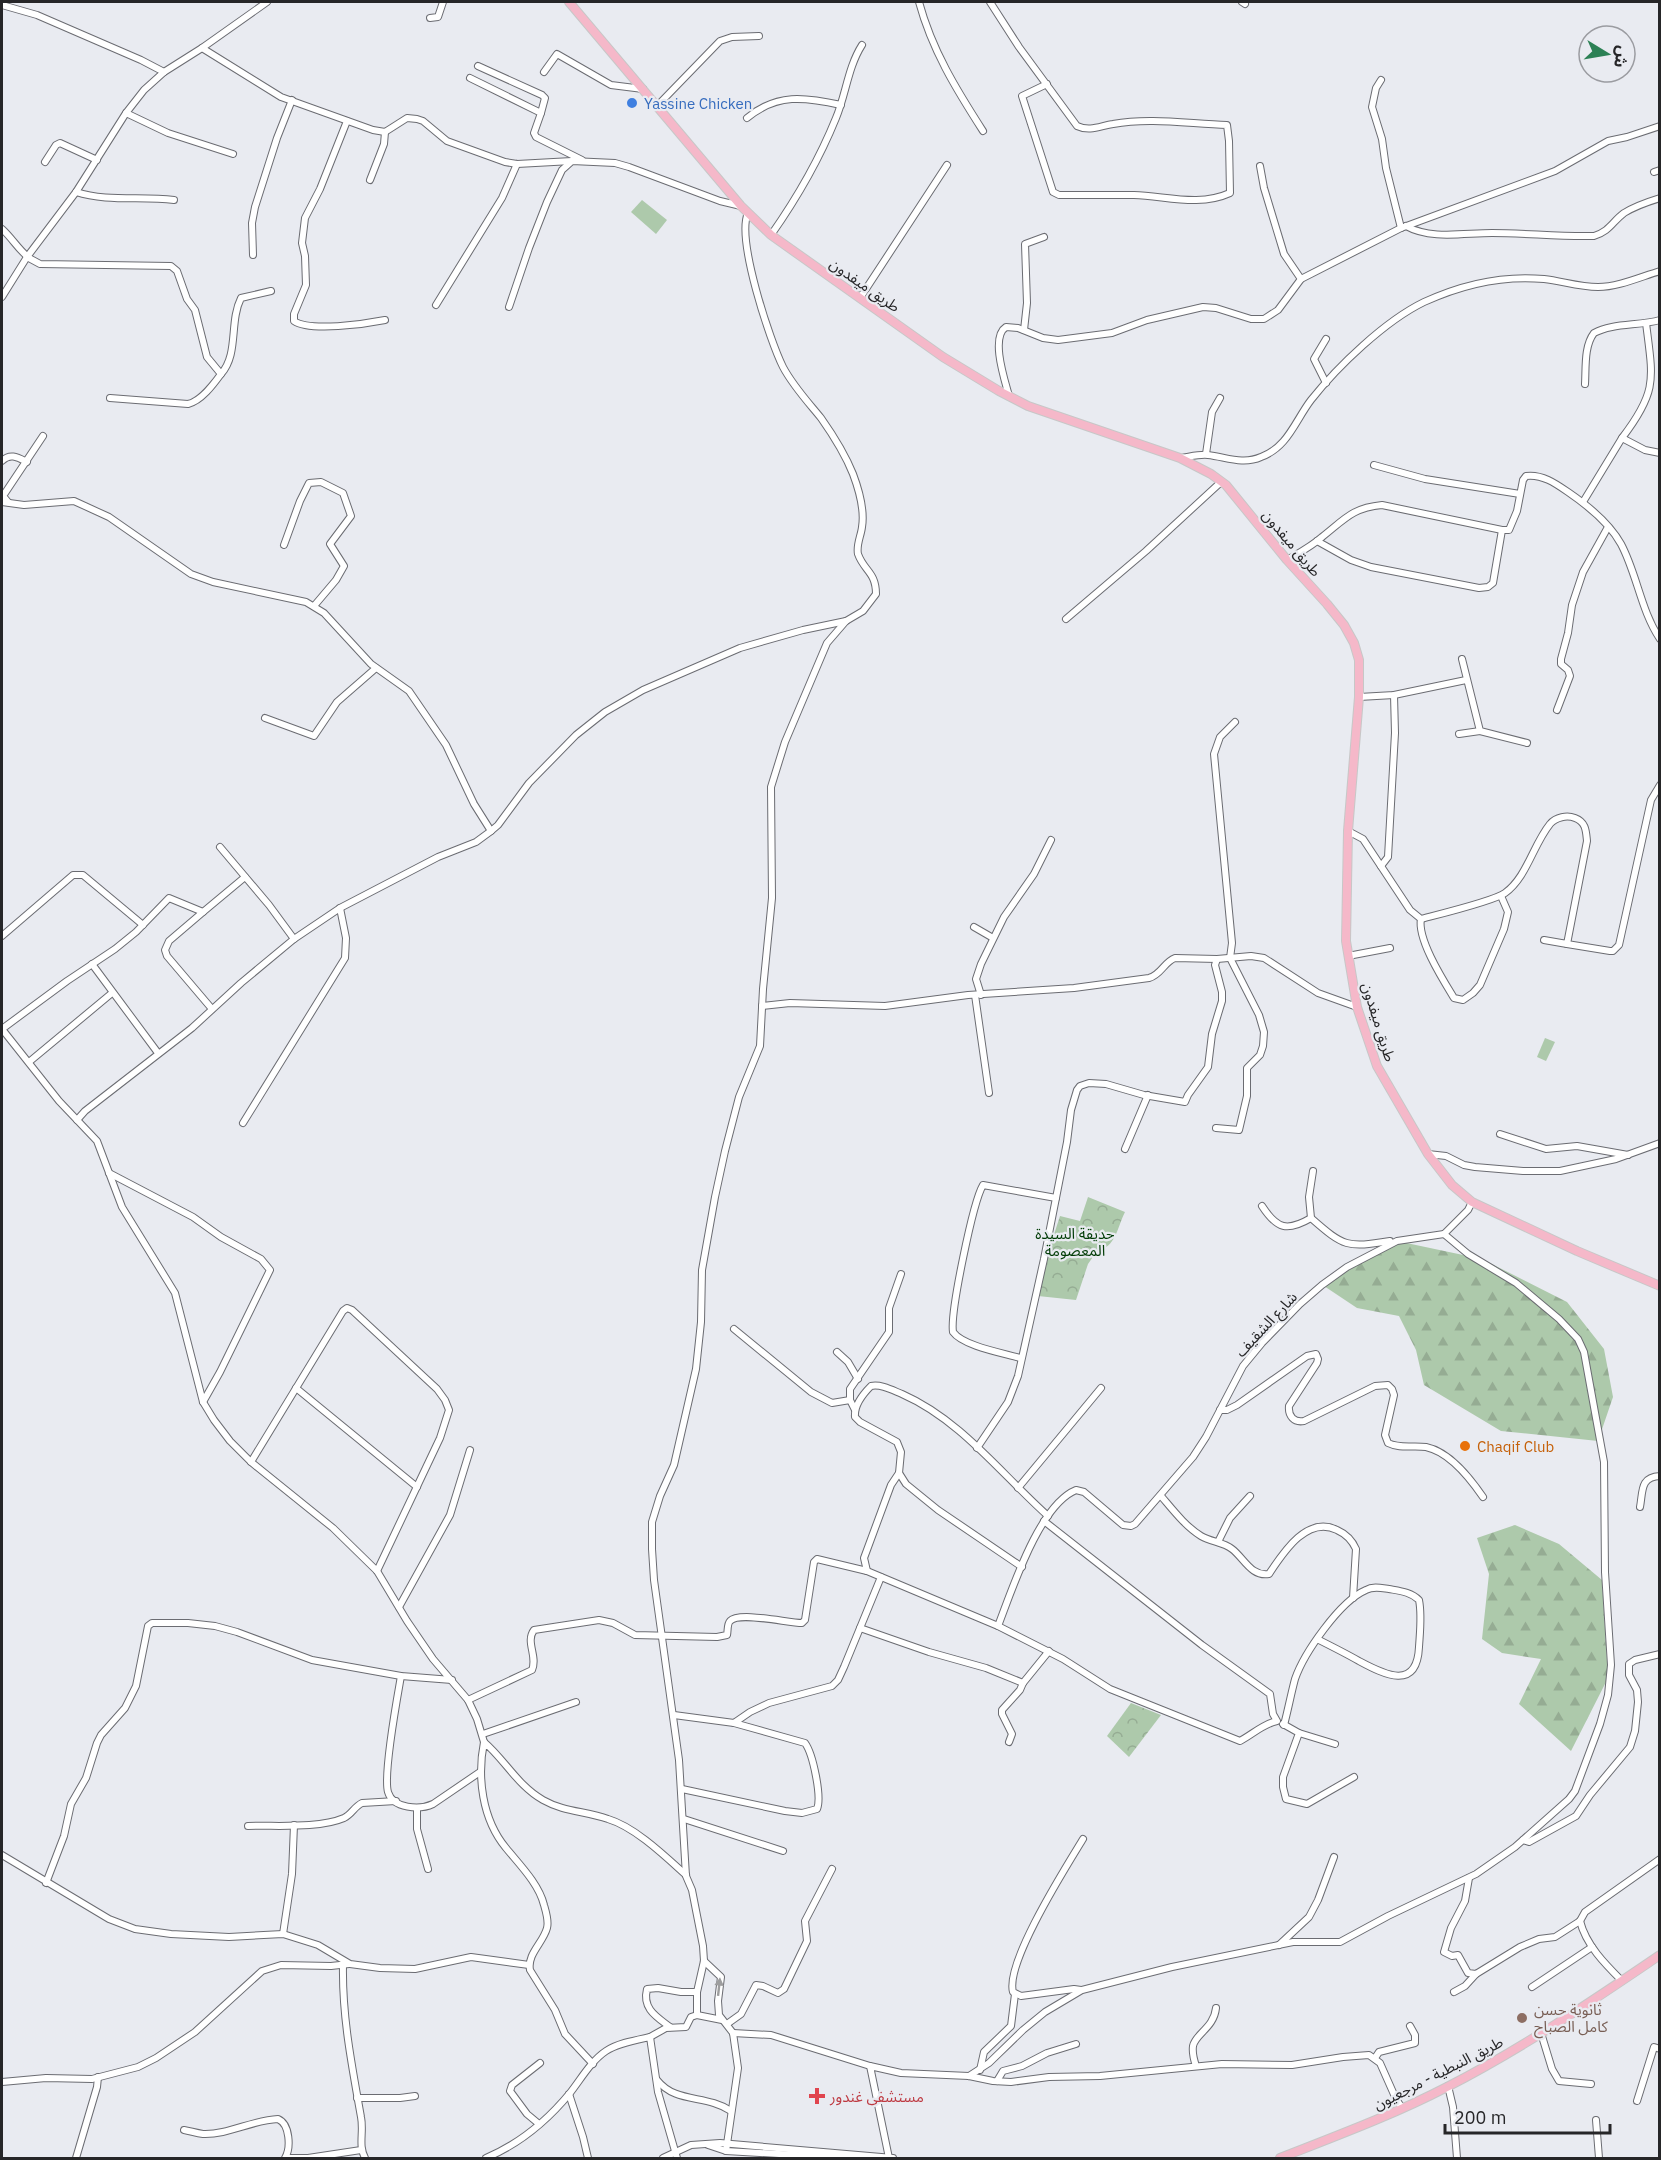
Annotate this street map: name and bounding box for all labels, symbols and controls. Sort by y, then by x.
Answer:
north arrow [1577,24,1637,84]
text: ش [1610,44,1634,70]
place label: Yassine Chicken [644,94,752,113]
marker: Yassine Chicken [625,96,639,110]
street label: طريق ميفدون [826,254,904,317]
street label: طريق ميفدون [1258,506,1326,581]
street label: طريق ميفدون [1357,980,1400,1064]
park label: حديقة السيدة المعصومة [1035,1224,1115,1260]
street label: شارع الشقيف [1231,1287,1303,1363]
place label: Chaqif Club [1477,1437,1554,1456]
marker: Chaqif Club [1458,1439,1472,1453]
one-way arrow [714,1977,724,1996]
place label: ثانوية حسن كامل الصباح [1534,2000,1609,2039]
marker: ثانوية حسن كامل الصباح [1515,2011,1529,2025]
street label: طريق النبطية - مرجعيون [1370,2032,1506,2115]
marker: مستشفى غندور [808,2087,826,2105]
place label: مستشفى غندور [829,2087,924,2106]
scale bar [1445,2097,1610,2135]
text: 200 m [1454,2106,1506,2129]

